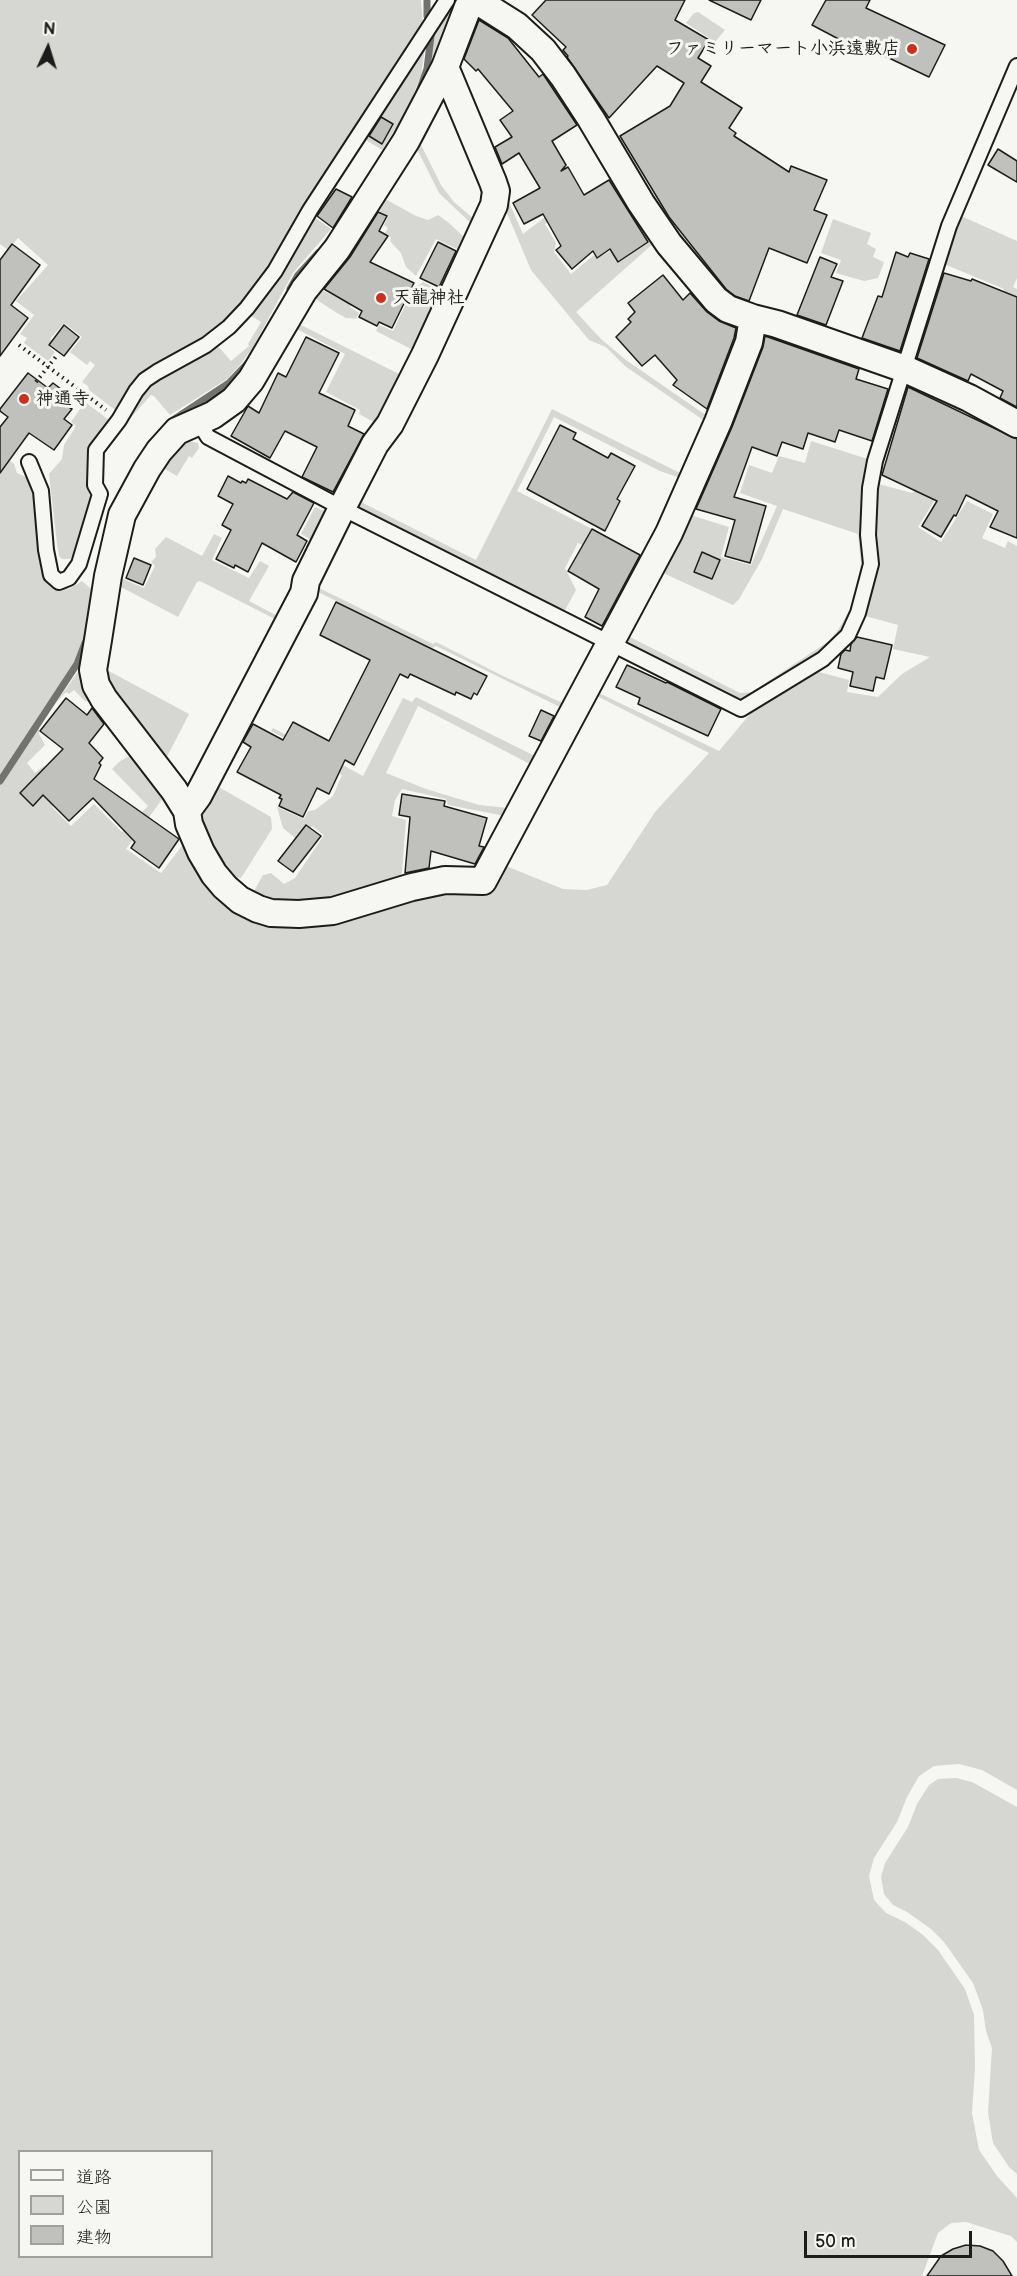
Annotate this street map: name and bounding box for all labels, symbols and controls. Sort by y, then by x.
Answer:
north arrow [18,18,78,78]
text: N [43,20,56,39]
place label: ファミリーマート小浜遠敷店 [666,38,900,60]
marker: ファミリーマート小浜遠敷店 [905,42,919,56]
place label: 天龍神社 [393,287,465,309]
marker: 天龍神社 [374,291,388,305]
place label: 神通寺 [36,388,90,410]
marker: 神通寺 [17,392,31,406]
legend [18,2150,213,2258]
text: 道路 [76,2167,112,2188]
text: 公園 [76,2197,112,2218]
scale bar [807,2219,975,2257]
text: 建物 [76,2227,112,2248]
text: 50 m [815,2231,856,2252]

